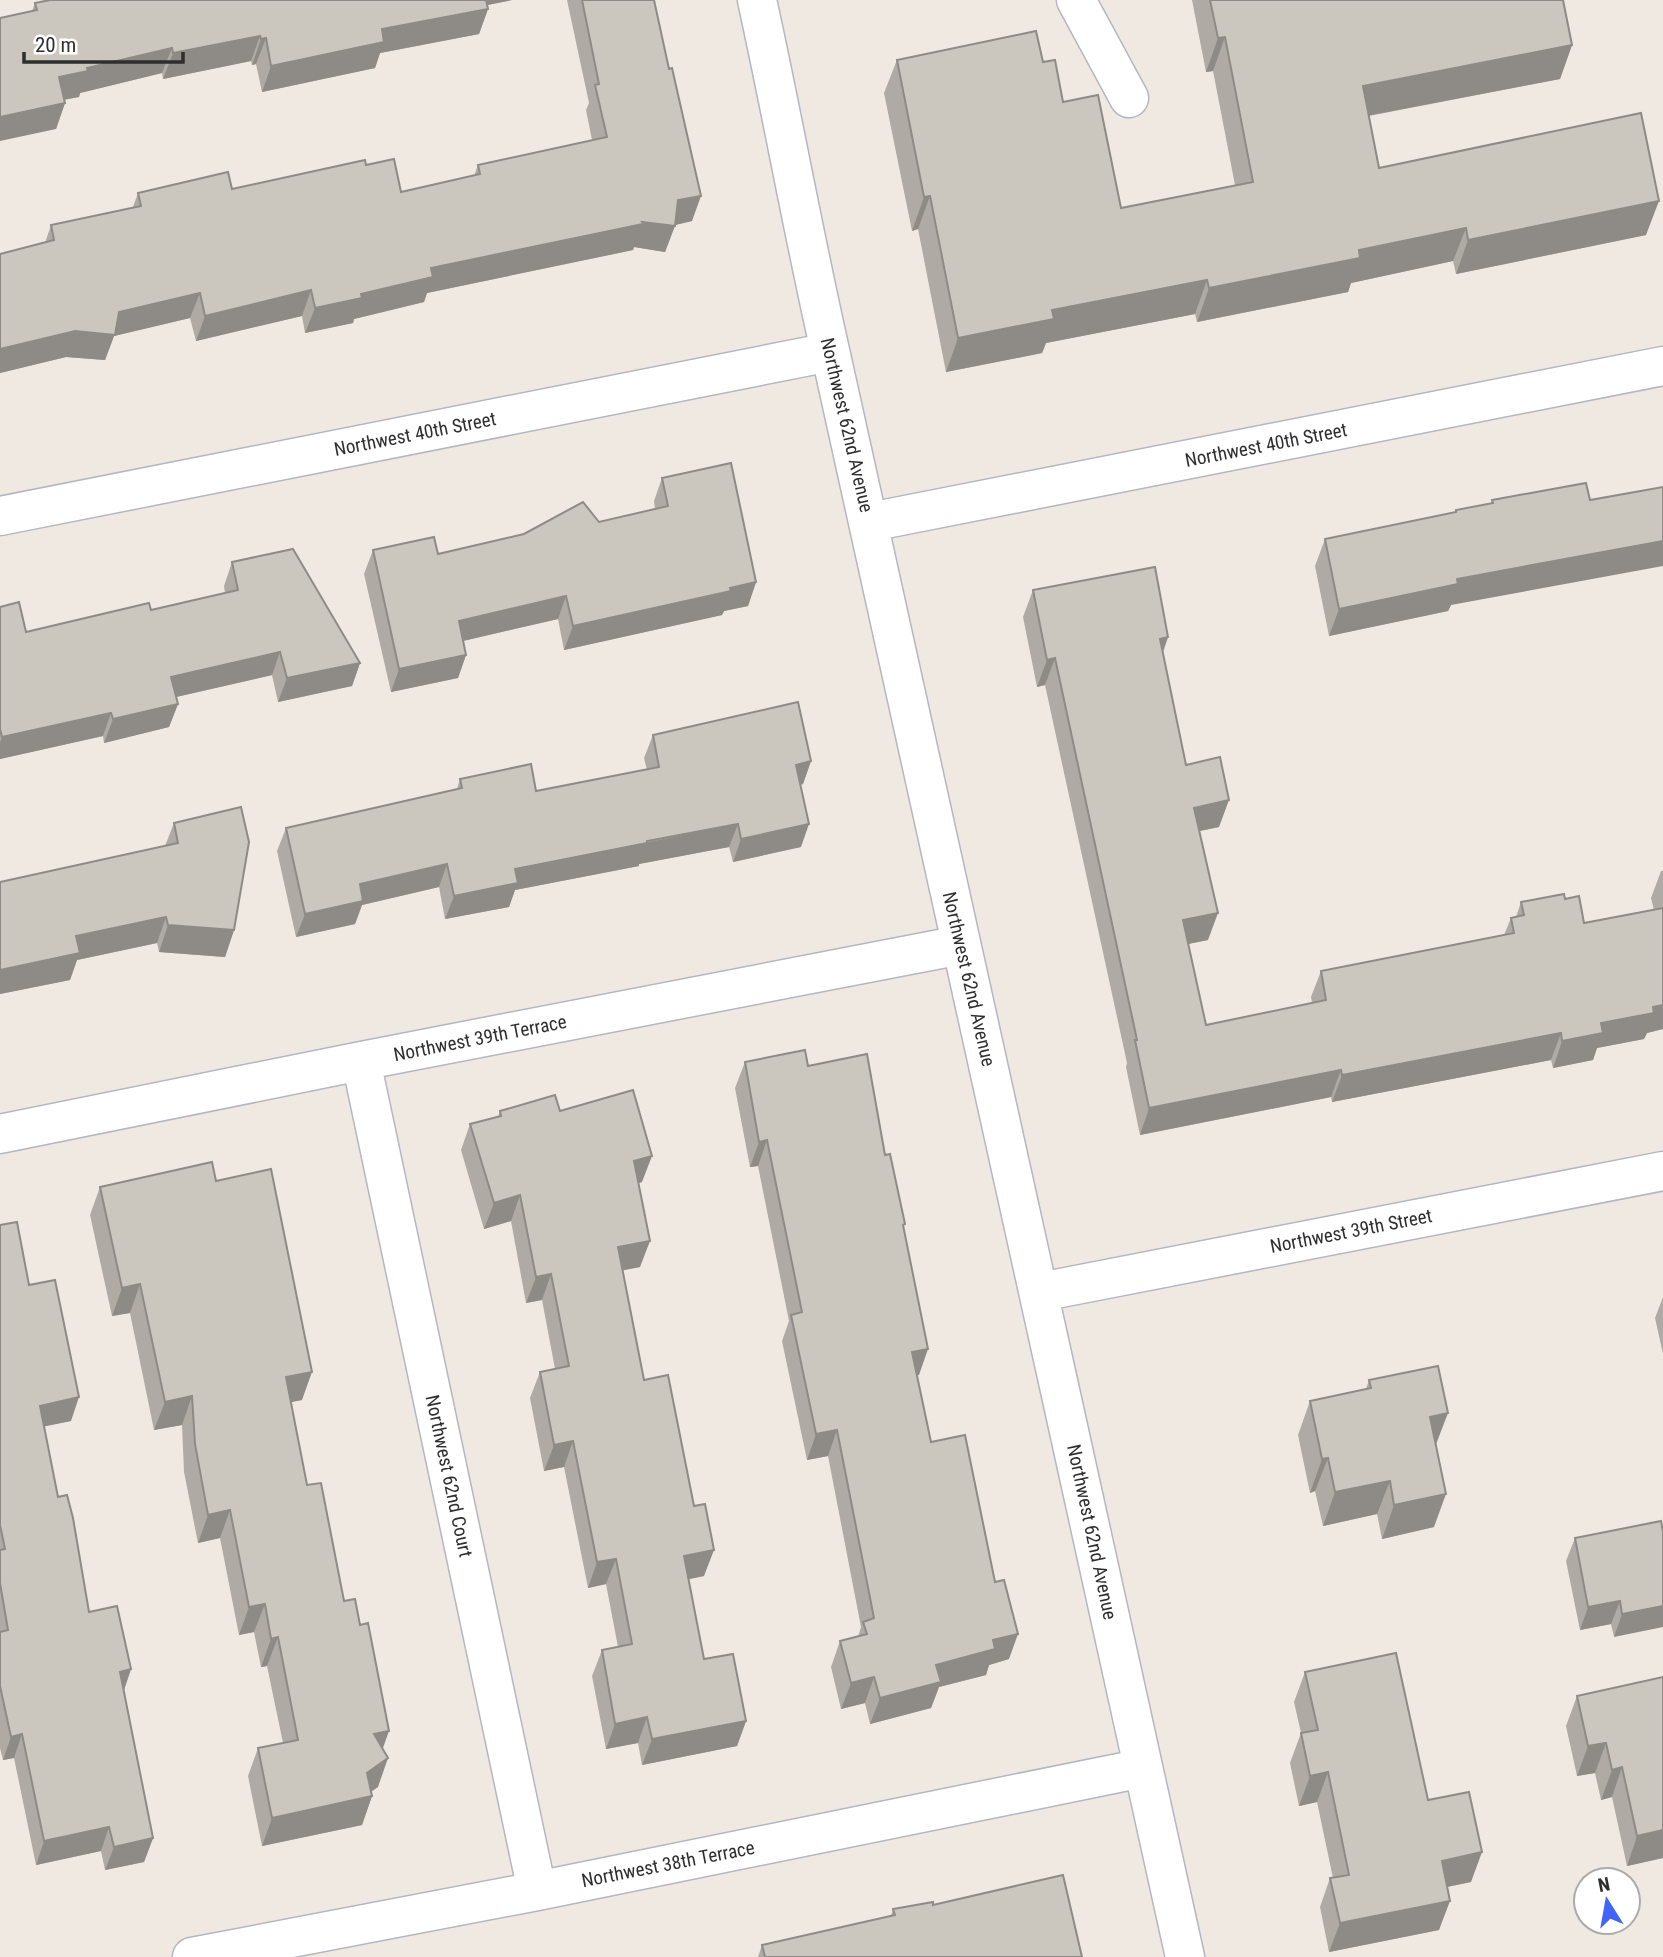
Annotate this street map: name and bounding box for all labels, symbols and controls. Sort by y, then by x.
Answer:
scale bar [24,21,184,65]
text: 20 m [35,33,76,57]
street label: Northwest 62nd Avenue [816,335,878,515]
street label: Northwest 40th Street [332,407,498,461]
street label: Northwest 40th Street [1183,418,1349,472]
street label: Northwest 62nd Avenue [938,889,1000,1069]
street label: Northwest 39th Terrace [392,1010,569,1066]
street label: Northwest 39th Street [1268,1204,1434,1258]
street label: Northwest 62nd Court [421,1393,477,1559]
street label: Northwest 62nd Avenue [1062,1442,1122,1622]
street label: Northwest 38th Terrace [580,1836,757,1892]
north arrow [1572,1866,1642,1936]
text: N [1596,1872,1612,1897]

